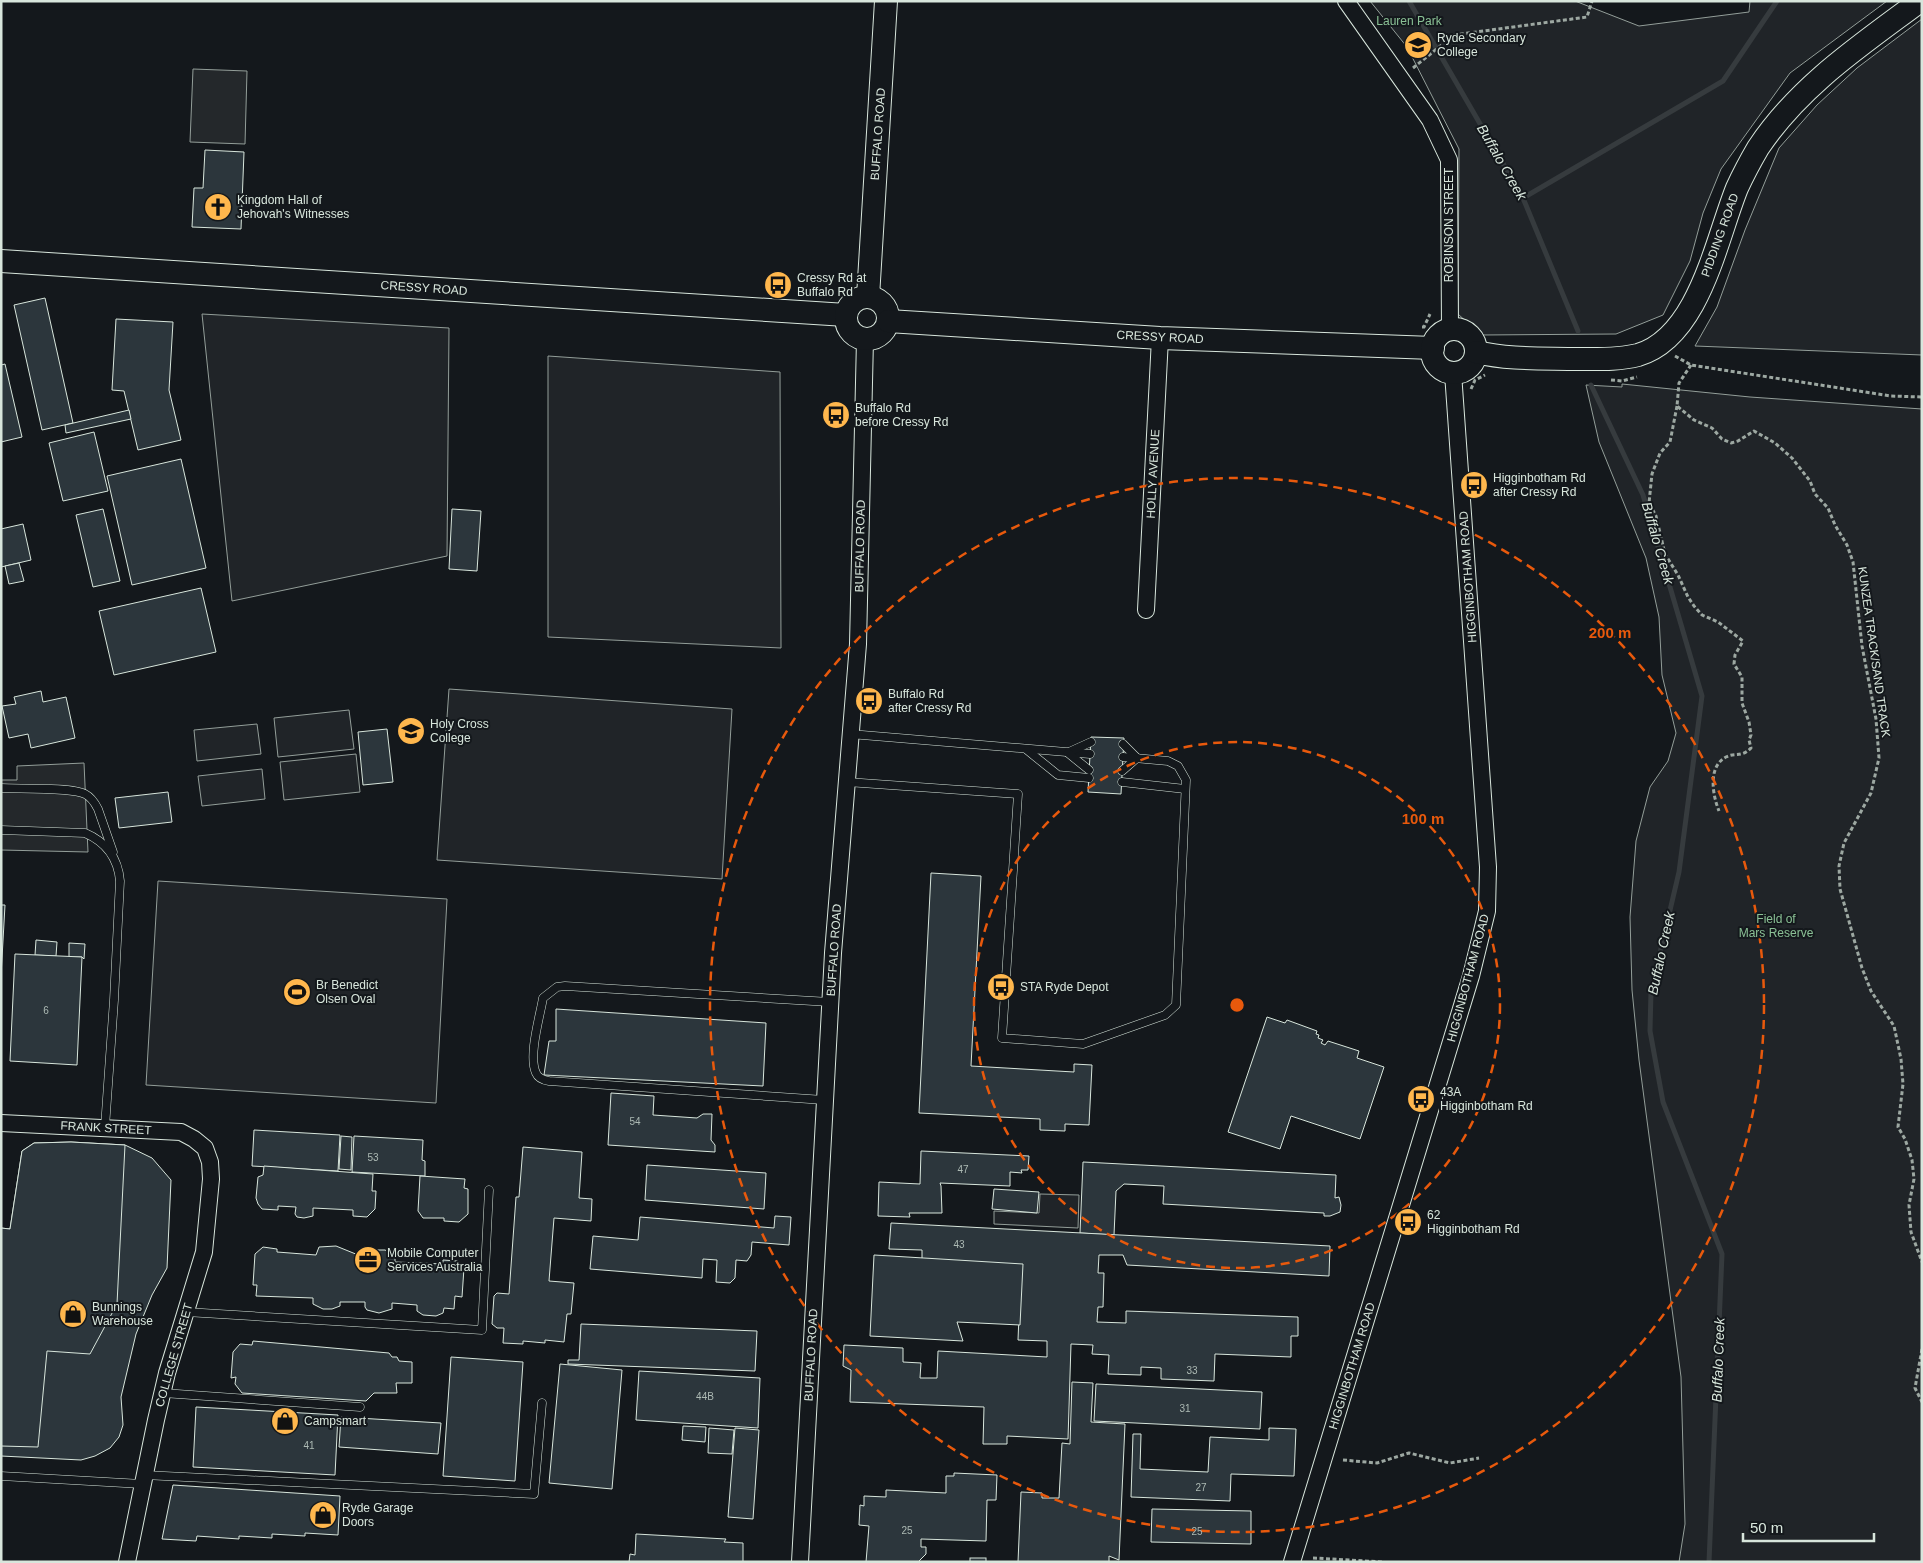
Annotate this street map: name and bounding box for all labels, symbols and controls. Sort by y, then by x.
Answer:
park label: Lauren Park [1376,14,1443,28]
school or university icon: Ryde Secondary College [1403,30,1433,60]
place label: Ryde Secondary College [1437,31,1526,59]
street label: BUFFALO ROAD [868,87,888,181]
water label: Buffalo Creek [1474,121,1531,204]
street label: ROBINSON STREET [1442,167,1456,282]
street label: PIDDING ROAD [1698,191,1742,279]
church icon: Kingdom Hall of Jehovah's Witnesses [203,192,233,222]
place label: Kingdom Hall of Jehovah's Witnesses [237,193,349,221]
bus stop icon: Cressy Rd at Buffalo Rd [763,270,793,300]
place label: Cressy Rd at Buffalo Rd [797,271,867,299]
street label: CRESSY ROAD [380,278,468,298]
street label: CRESSY ROAD [1116,328,1204,346]
bus stop icon: Buffalo Rd before Cressy Rd [821,400,851,430]
place label: Buffalo Rd before Cressy Rd [855,401,948,429]
street label: HOLLY AVENUE [1144,429,1162,519]
bus stop icon: Higginbotham Rd after Cressy Rd [1459,470,1489,500]
place label: Higginbotham Rd after Cressy Rd [1493,471,1586,499]
street label: BUFFALO ROAD [852,499,868,592]
water label: Buffalo Creek [1639,500,1678,587]
street label: HIGGINBOTHAM ROAD [1456,510,1480,643]
street label: KUNZEA TRACK/SAND TRACK [1855,566,1893,738]
text: 200 m [1589,624,1631,641]
bus stop icon: Buffalo Rd after Cressy Rd [854,686,884,716]
place label: Buffalo Rd after Cressy Rd [888,687,971,715]
school or university icon: Holy Cross College [396,716,426,746]
place label: Holy Cross College [430,717,489,745]
text: 100 m [1402,810,1444,827]
street label: BUFFALO ROAD [824,903,844,997]
water label: Buffalo Creek [1644,909,1678,996]
street label: HIGGINBOTHAM ROAD [1444,912,1492,1044]
park label: Field of Mars Reserve [1739,912,1814,940]
bus stop icon: STA Ryde Depot [986,972,1016,1002]
sports icon: Br Benedict Olsen Oval [282,977,312,1007]
place label: Br Benedict Olsen Oval [316,978,379,1006]
place label: STA Ryde Depot [1020,980,1109,994]
centre of rings [1228,996,1246,1014]
house number: 6 [43,1005,49,1016]
bus stop icon: 43A Higginbotham Rd [1406,1084,1436,1114]
place label: 43A Higginbotham Rd [1440,1085,1533,1113]
house number: 54 [629,1116,641,1127]
street label: FRANK STREET [60,1119,153,1137]
house number: 53 [367,1152,379,1163]
house number: 47 [957,1164,969,1175]
bus stop icon: 62 Higginbotham Rd [1393,1207,1423,1237]
place label: 62 Higginbotham Rd [1427,1208,1520,1236]
house number: 43 [953,1239,965,1250]
office icon: Mobile Computer Services Australia [353,1245,383,1275]
place label: Mobile Computer Services Australia [387,1246,483,1274]
shop icon: Bunnings Warehouse [58,1299,88,1329]
place label: Bunnings Warehouse [92,1300,153,1328]
street label: COLLEGE STREET [152,1301,196,1409]
street label: HIGGINBOTHAM ROAD [1326,1301,1378,1431]
street label: BUFFALO ROAD [802,1308,820,1402]
water label: Buffalo Creek [1709,1316,1728,1403]
house number: 33 [1186,1365,1198,1376]
house number: 44B [696,1391,714,1402]
house number: 31 [1179,1403,1191,1414]
shop icon: Campsmart [270,1406,300,1436]
place label: Campsmart [304,1414,367,1428]
house number: 41 [303,1440,315,1451]
house number: 27 [1195,1482,1207,1493]
shop icon: Ryde Garage Doors [308,1500,338,1530]
place label: Ryde Garage Doors [342,1501,414,1529]
scale bar [1743,1510,1874,1542]
text: 50 m [1750,1519,1783,1536]
house number: 25 [901,1525,913,1536]
house number: 25 [1191,1526,1203,1537]

